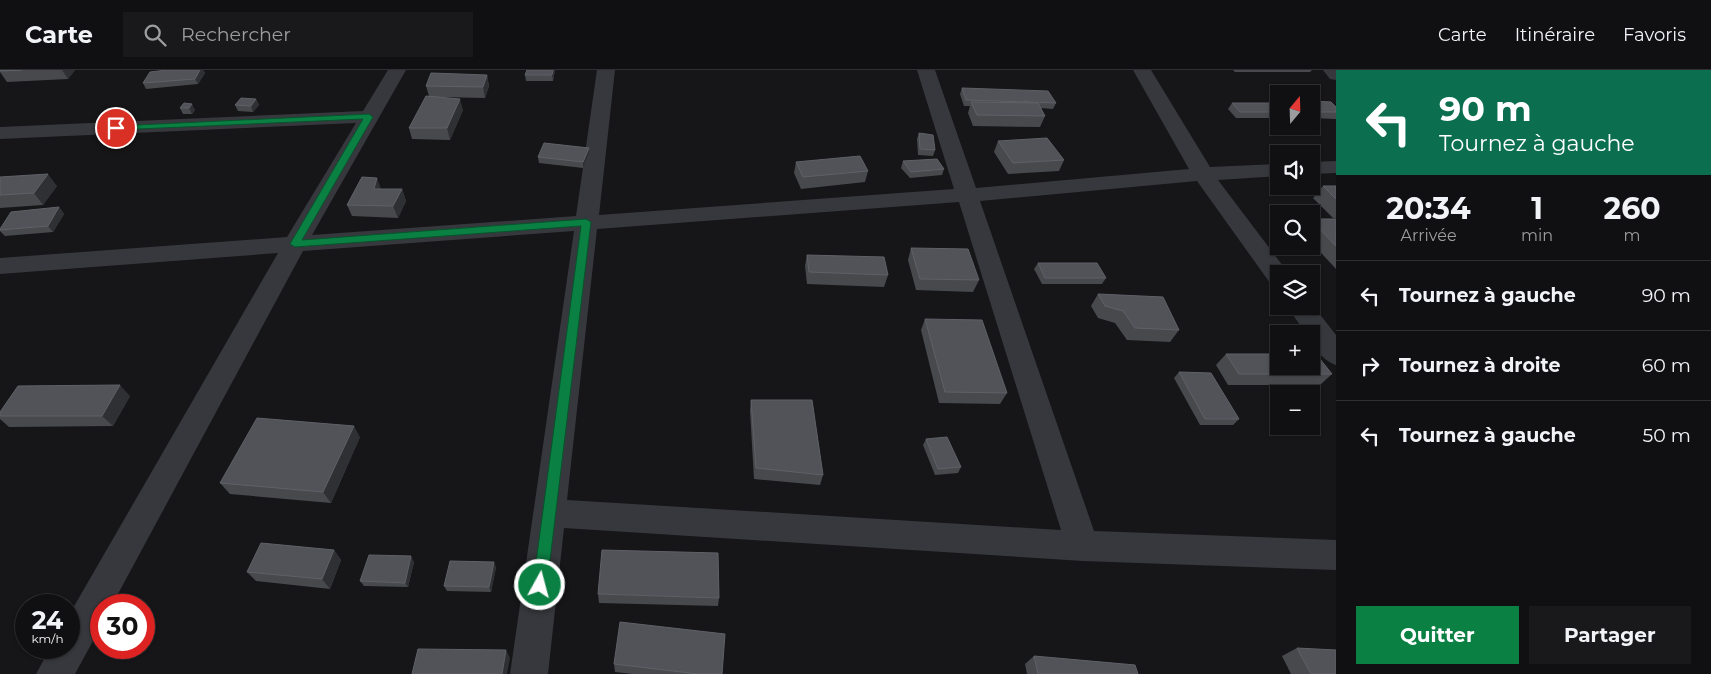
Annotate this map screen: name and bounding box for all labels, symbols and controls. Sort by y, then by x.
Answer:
search box [123,12,473,57]
text: Carte [25,20,93,49]
icon: search [141,21,169,49]
text: Rechercher [181,23,291,46]
text: Carte [1438,24,1487,46]
text: Itinéraire [1515,24,1595,46]
text: Favoris [1623,24,1686,46]
north arrow [1270,85,1320,135]
map controls [1270,85,1320,435]
text: 90 m [1439,87,1532,130]
icon: left [1356,90,1421,155]
pin [95,107,137,149]
icon: arrive [102,114,130,142]
text: Tournez à gauche [1439,130,1635,157]
button: sound [1270,145,1320,195]
text: 20:34 [1386,190,1471,227]
text: 1 [1531,190,1543,227]
text: 260 [1603,190,1661,227]
button: search [1270,205,1320,255]
text: Arrivée [1400,226,1457,245]
text: min [1521,226,1553,245]
text: m [1624,226,1641,245]
button: layers [1270,265,1320,315]
icon: left [1356,282,1384,310]
text: Tournez à gauche [1399,284,1576,307]
text: 90 m [1642,284,1691,307]
button: + [1270,325,1320,375]
icon: right [1356,352,1384,380]
text: Tournez à droite [1399,354,1560,377]
text: 60 m [1642,354,1691,377]
button: − [1270,385,1320,435]
icon: left [1356,422,1384,450]
text: Tournez à gauche [1399,424,1576,447]
text: 50 m [1643,424,1691,447]
position arrow [513,558,565,610]
speed limit sign: 30 [90,594,155,659]
text: 24 [32,605,63,635]
button: Quitter [1356,606,1519,664]
button: Partager [1529,606,1691,664]
text: km/h [31,631,64,646]

